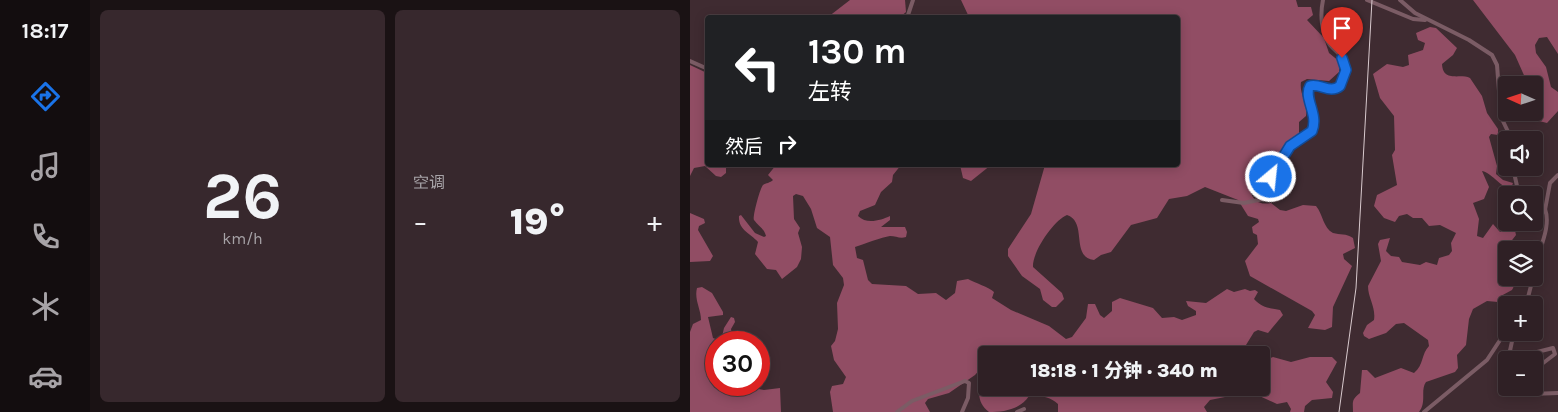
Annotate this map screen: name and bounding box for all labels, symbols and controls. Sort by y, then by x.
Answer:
pin [1321,7,1363,58]
icon: arrive [1328,14,1356,42]
text: 18:17 [22,18,68,44]
text: 130 m [808,31,906,72]
icon: left [725,35,790,100]
north arrow [1498,76,1542,121]
map controls [1498,76,1543,396]
icon: directions [28,79,63,114]
text: 左转 [808,79,852,105]
icon: right [773,130,801,158]
button: sound [1498,131,1543,176]
text: 然后 [725,136,763,158]
icon: music [28,149,63,184]
position arrow [1244,150,1296,202]
text: 26 [203,158,282,234]
text: 空调 [413,173,445,192]
button: search [1498,186,1543,231]
text: 19° [510,199,565,244]
text: − [413,205,428,238]
text: + [647,205,662,238]
icon: phone [28,219,63,254]
text: km/h [222,229,263,248]
button: layers [1498,241,1543,286]
icon: climate [28,289,63,324]
button: + [1498,296,1543,341]
speed limit sign: 30 [705,331,770,396]
button: − [1498,351,1543,396]
icon: car [28,359,63,394]
text: 18:18 · 1 分钟 · 340 m [1030,360,1218,382]

